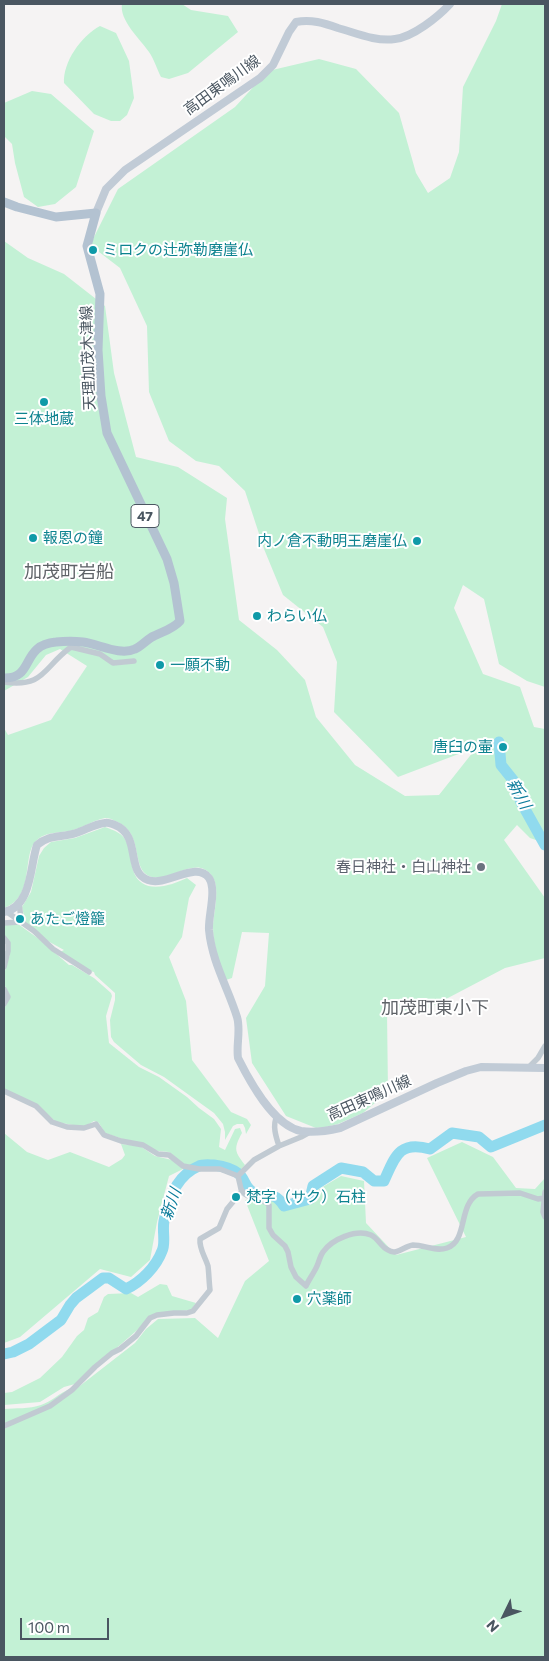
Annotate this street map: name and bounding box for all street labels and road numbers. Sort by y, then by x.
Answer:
street label: 高田東鳴川線 [180,51,264,119]
street label: 天理加茂木津線 [77,305,99,411]
road number: 47 [131,504,159,528]
street label: 高田東鳴川線 [324,1071,414,1125]

